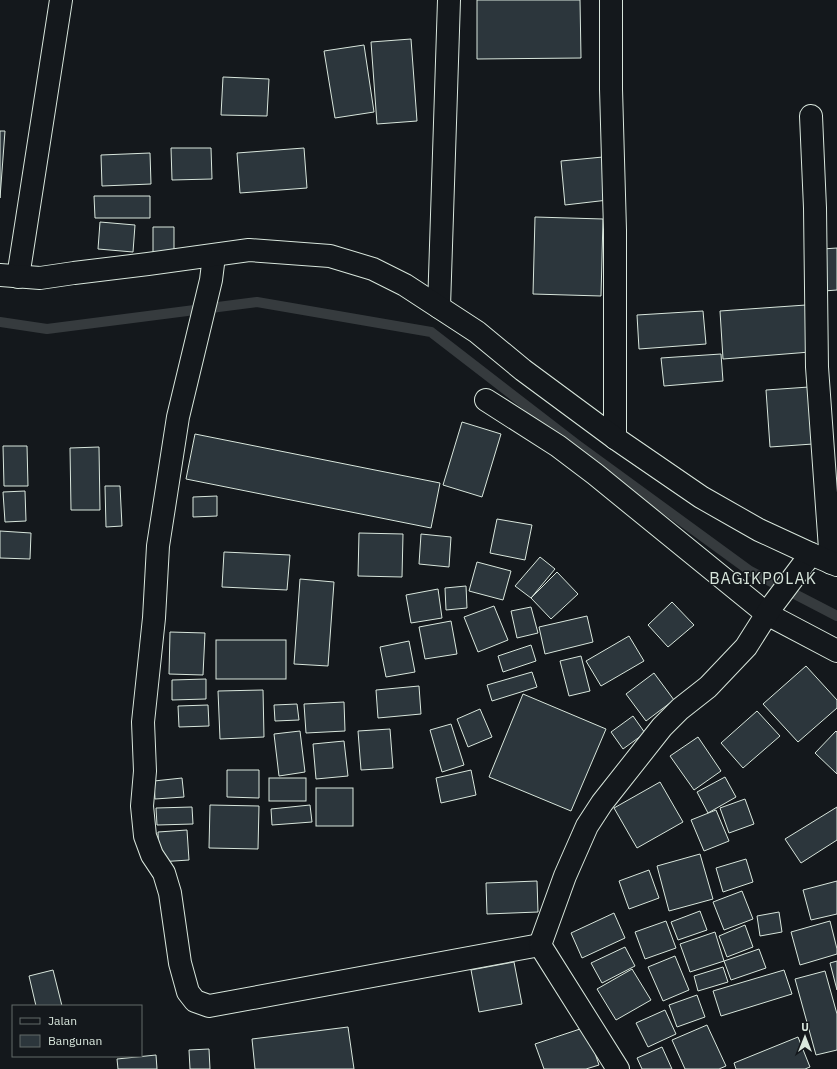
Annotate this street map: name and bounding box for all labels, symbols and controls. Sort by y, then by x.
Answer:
district label: BAGIKPOLAK [709,568,817,588]
legend [12,1005,142,1057]
text: Jalan [48,1013,77,1028]
north arrow [785,1017,825,1057]
text: U [801,1020,809,1034]
text: Bangunan [48,1033,102,1048]

